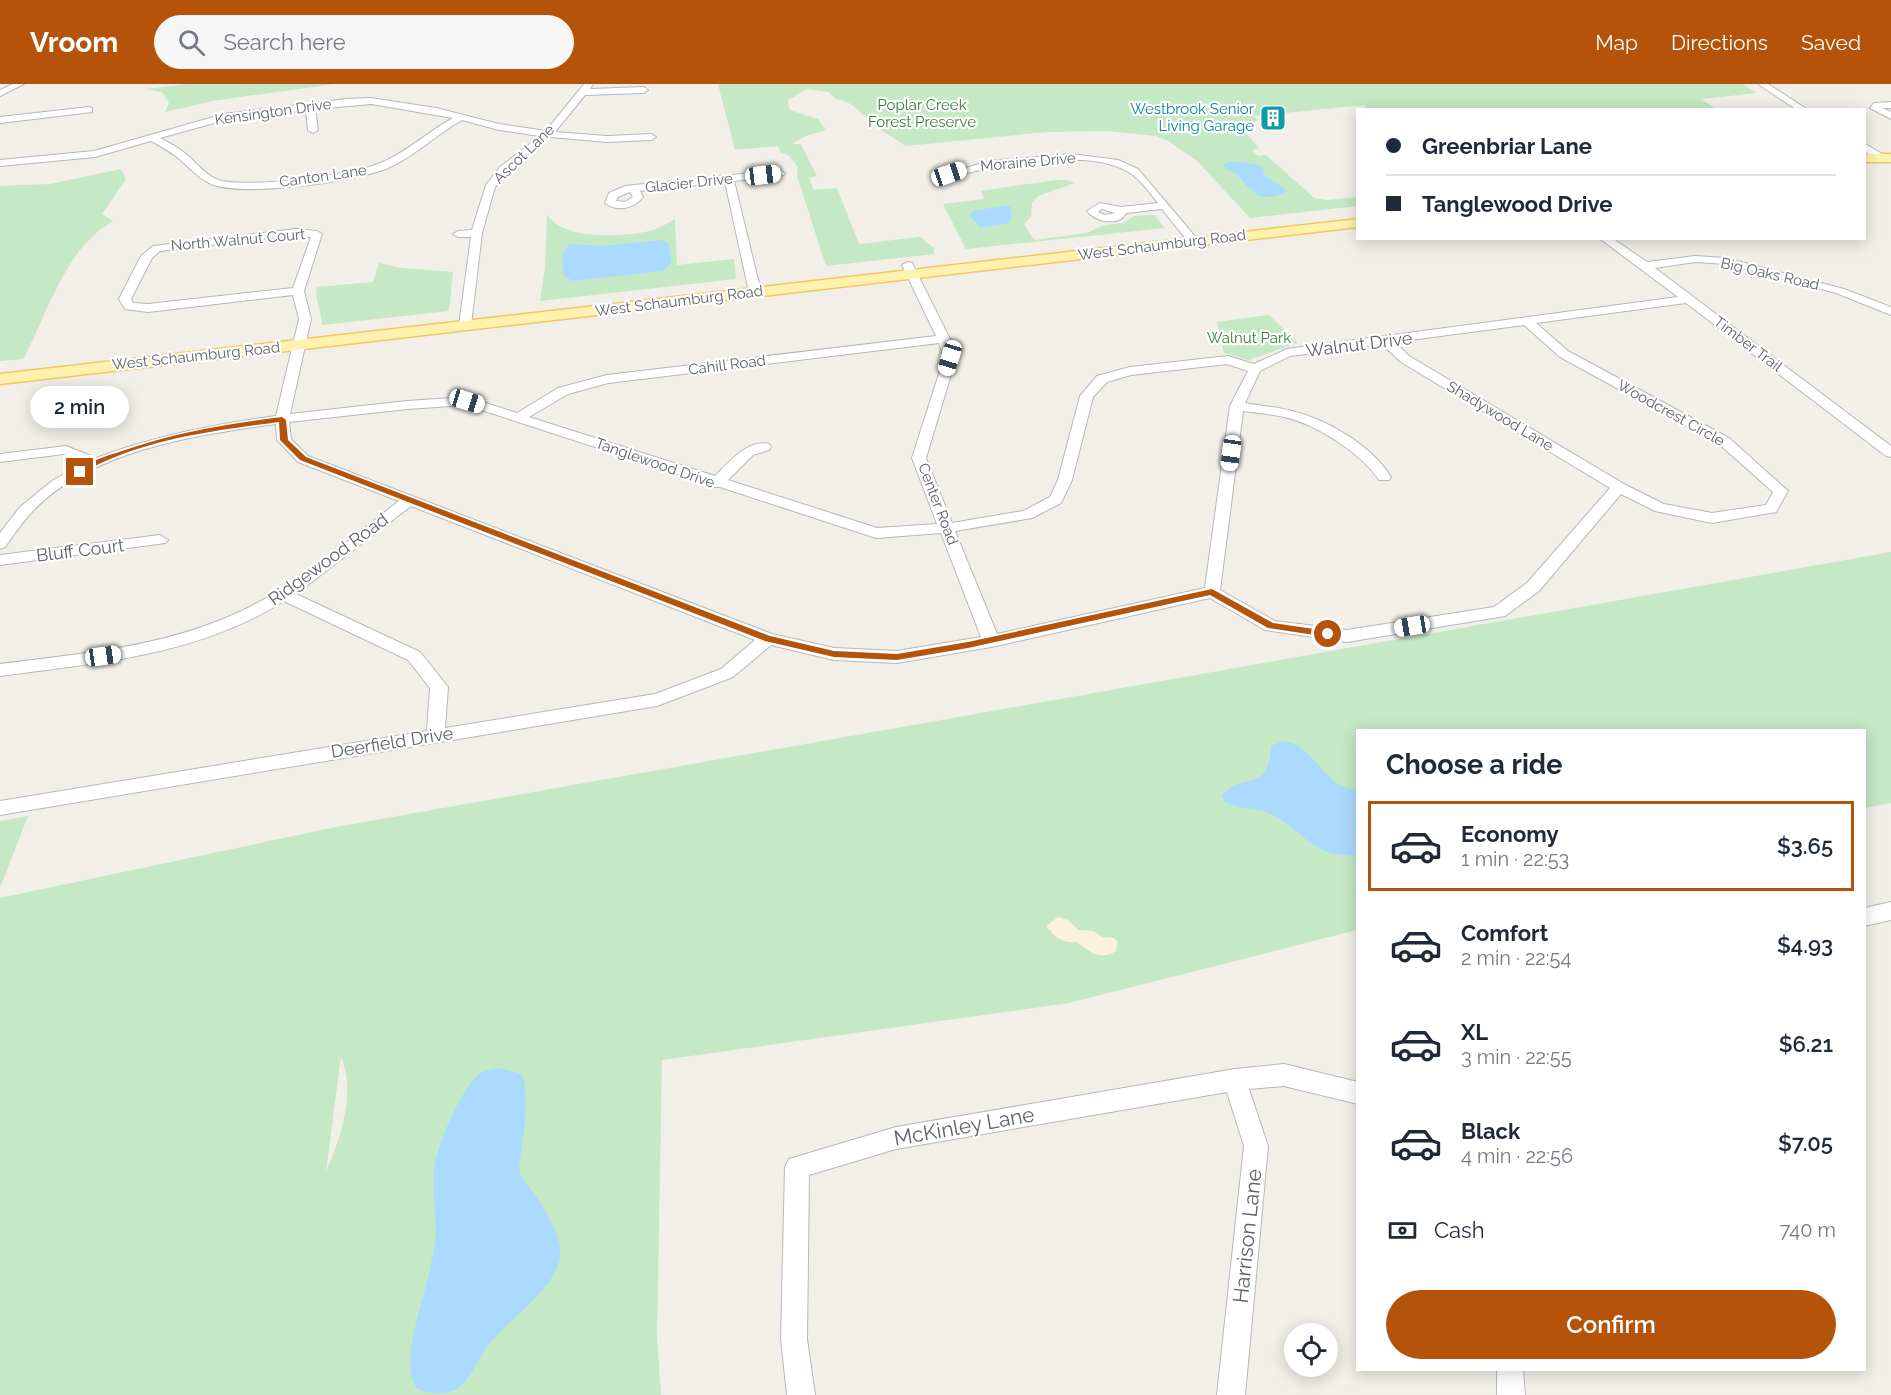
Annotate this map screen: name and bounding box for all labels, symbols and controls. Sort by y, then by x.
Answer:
search box [154,15,574,69]
text: Vroom [30,26,118,59]
icon: search [175,26,208,59]
text: Search here [223,29,346,55]
text: Map [1595,30,1638,55]
text: Directions [1671,30,1768,55]
text: Saved [1801,30,1861,55]
street label: Kensington Drive [214,95,333,129]
park label: Poplar Creek Forest Preserve [868,96,976,131]
place label: Westbrook Senior Living Garage [1130,100,1255,135]
building icon: Westbrook Senior Living Garage [1258,103,1288,133]
street label: Ascot Lane [490,120,558,187]
text: Greenbriar Lane [1422,133,1592,159]
street label: Moraine Drive [979,149,1077,175]
car [929,160,969,188]
street label: Canton Lane [278,161,368,191]
car [744,164,782,186]
street label: Glacier Drive [644,169,734,197]
text: Tanglewood Drive [1422,191,1612,217]
street label: North Walnut Court [170,225,306,255]
street label: West Schaumburg Road [1077,226,1247,264]
street label: Big Oaks Road [1719,254,1821,294]
street label: West Schaumburg Road [594,282,764,320]
street label: Timber Trail [1710,312,1787,376]
street label: Walnut Drive [1304,327,1414,361]
park label: Walnut Park [1207,329,1291,347]
street label: West Schaumburg Road [111,338,281,374]
car [936,338,964,378]
street label: Cahill Road [687,351,767,379]
street label: Woodcrest Circle [1614,376,1728,450]
street label: Shadywood Lane [1444,377,1557,455]
callout: 2 min [31,385,130,427]
car [447,387,487,415]
text: 2 min [54,395,105,419]
street label: Tanglewood Drive [593,434,717,492]
car [1220,434,1242,472]
route end [66,458,93,485]
street label: Center Road [914,461,962,547]
street label: Ridgewood Road [264,509,392,609]
street label: Bluff Court [35,534,125,566]
car [1393,614,1431,638]
route start [1314,620,1341,647]
car [84,645,122,667]
street label: Deerfield Drive [329,722,455,762]
text: Choose a ride [1386,749,1562,780]
icon: car [1389,819,1443,873]
text: Economy [1461,821,1559,847]
text: $3.65 [1777,833,1833,859]
text: 1 min · 22:53 [1461,847,1569,871]
icon: car [1389,918,1443,972]
text: Comfort [1461,920,1548,946]
text: $4.93 [1777,932,1833,958]
text: 2 min · 22:54 [1461,946,1571,970]
icon: car [1389,1017,1443,1071]
text: XL [1461,1019,1488,1045]
text: $6.21 [1779,1031,1833,1057]
text: 3 min · 22:55 [1461,1045,1572,1069]
street label: McKinley Lane [892,1101,1036,1151]
icon: car [1389,1116,1443,1170]
text: Black [1461,1118,1520,1144]
text: $7.05 [1778,1130,1833,1156]
text: 4 min · 22:56 [1461,1144,1573,1168]
street label: Harrison Lane [1228,1168,1266,1304]
icon: cash [1386,1214,1419,1247]
text: Cash [1434,1217,1485,1243]
text: 740 m [1780,1218,1836,1242]
button: Confirm [1386,1290,1836,1359]
map controls [1284,1323,1338,1377]
button: locate [1284,1323,1338,1377]

